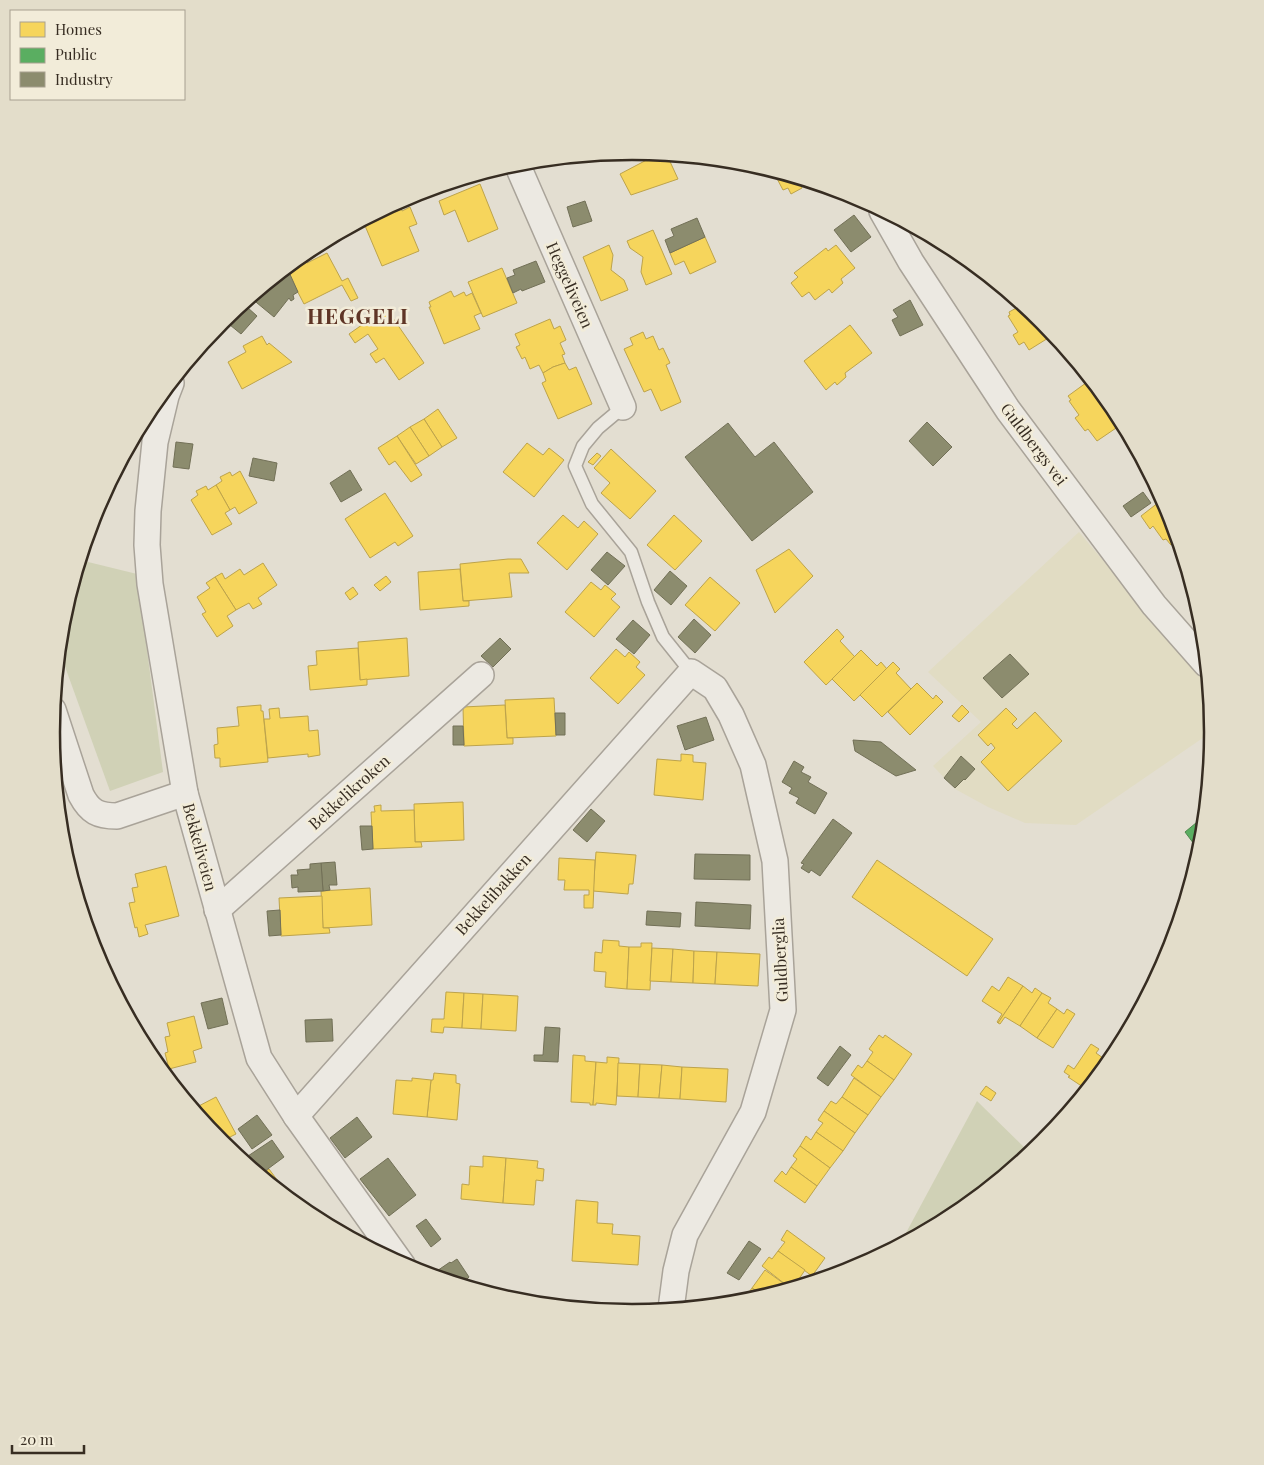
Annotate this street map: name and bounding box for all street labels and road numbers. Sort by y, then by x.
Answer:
street label: Heggeliveien [542,238,599,332]
street label: Guldbergs vei [997,398,1072,489]
street label: Bekkelikroken [304,749,394,834]
street label: Bekkeliveien [179,801,222,894]
street label: Bekkelibakken [450,848,535,939]
street label: Guldberglia [767,917,792,1003]

